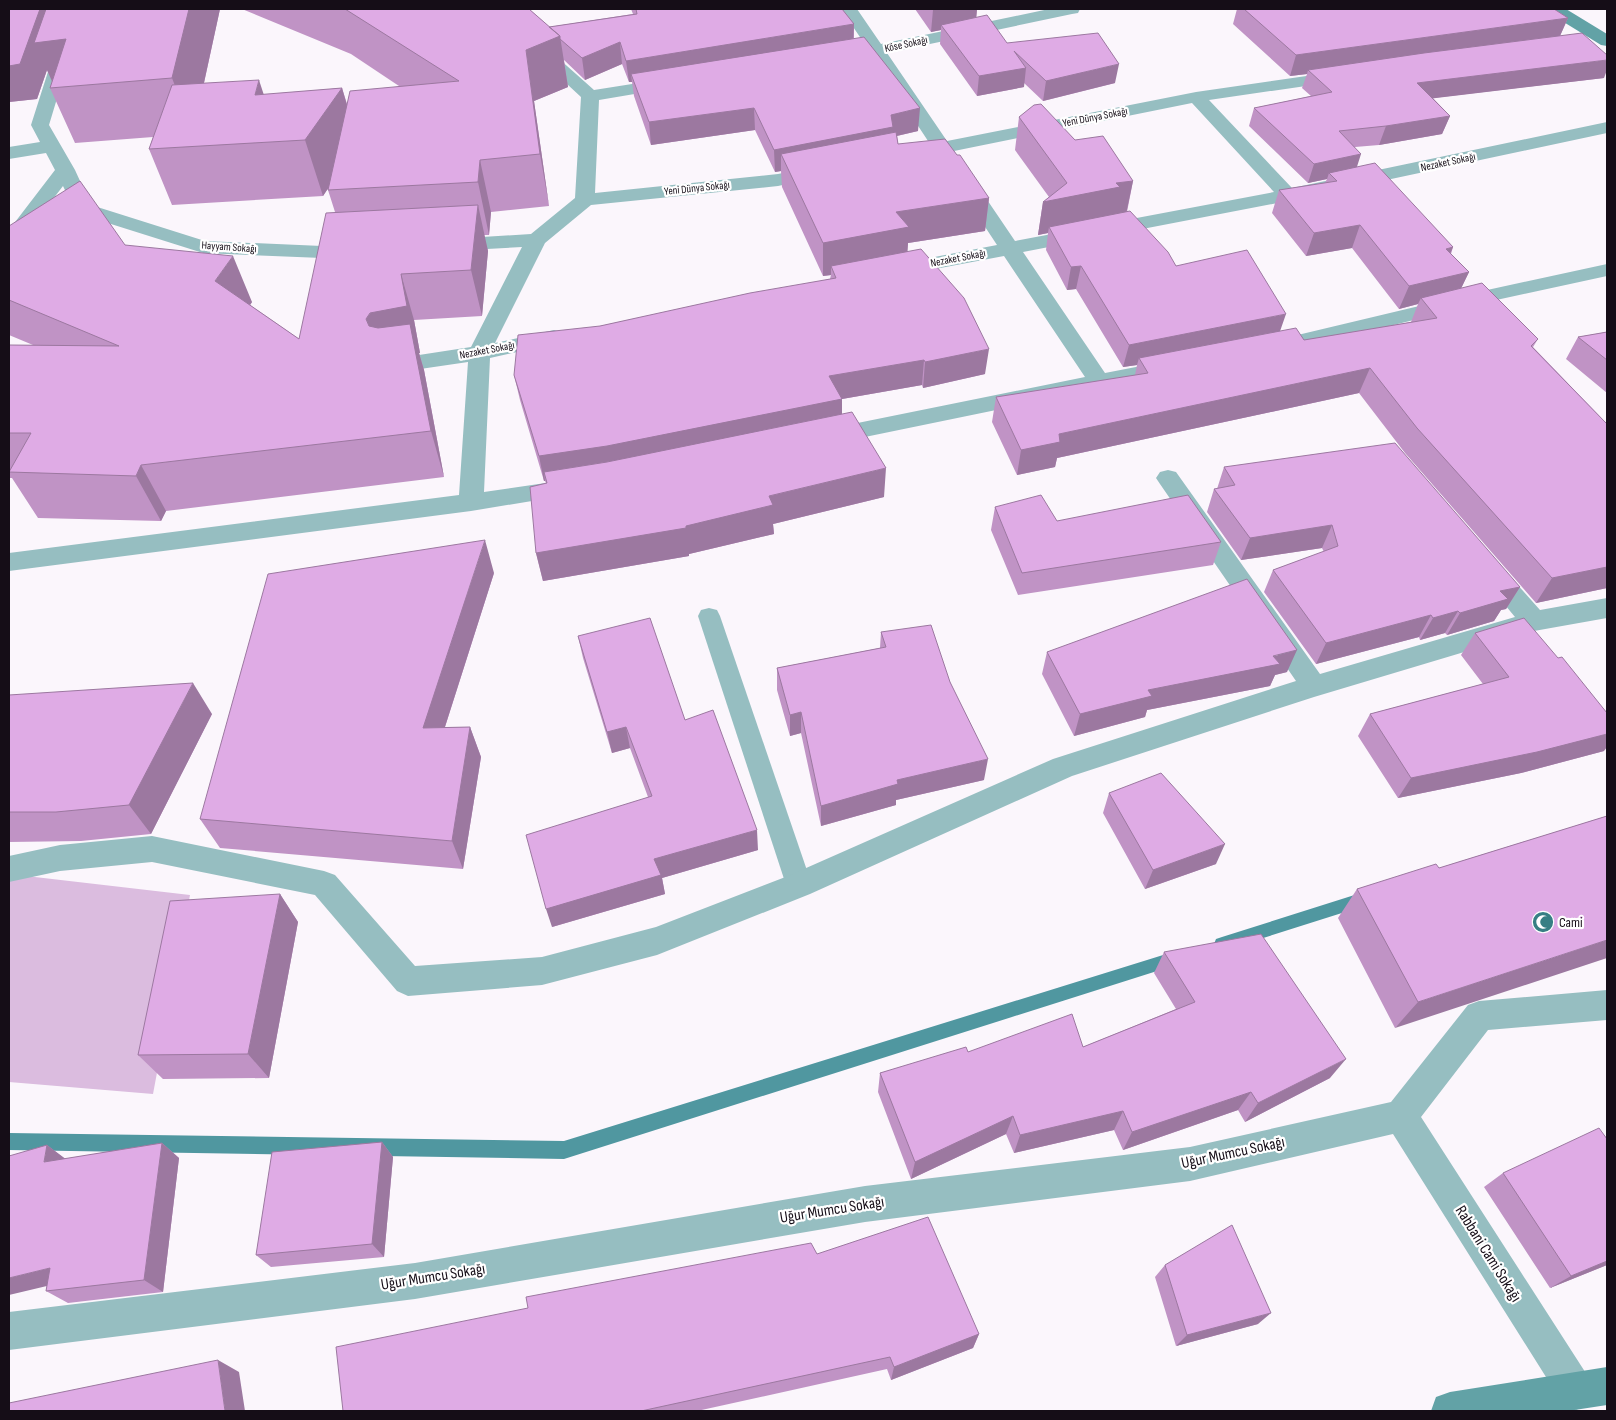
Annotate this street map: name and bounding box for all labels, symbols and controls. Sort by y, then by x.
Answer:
street label: Köse Sokağı [883,33,929,55]
street label: Yeni Dünya Sokağı [1061,104,1129,130]
street label: Nezaket Sokağı [1419,150,1477,174]
street label: Yeni Dünya Sokağı [664,178,730,198]
street label: Hayyam Sokağı [201,239,257,255]
street label: Nezaket Sokağı [929,246,987,270]
street label: Nezaket Sokağı [458,338,516,362]
mosque icon: Cami [1531,910,1555,934]
place label: Cami [1559,914,1583,931]
street label: Uğur Mumcu Sokağı [1179,1133,1287,1173]
street label: Uğur Mumcu Sokağı [778,1192,886,1228]
street label: Rabbani Cami Sokağı [1451,1202,1525,1306]
street label: Uğur Mumcu Sokağı [379,1259,487,1295]

